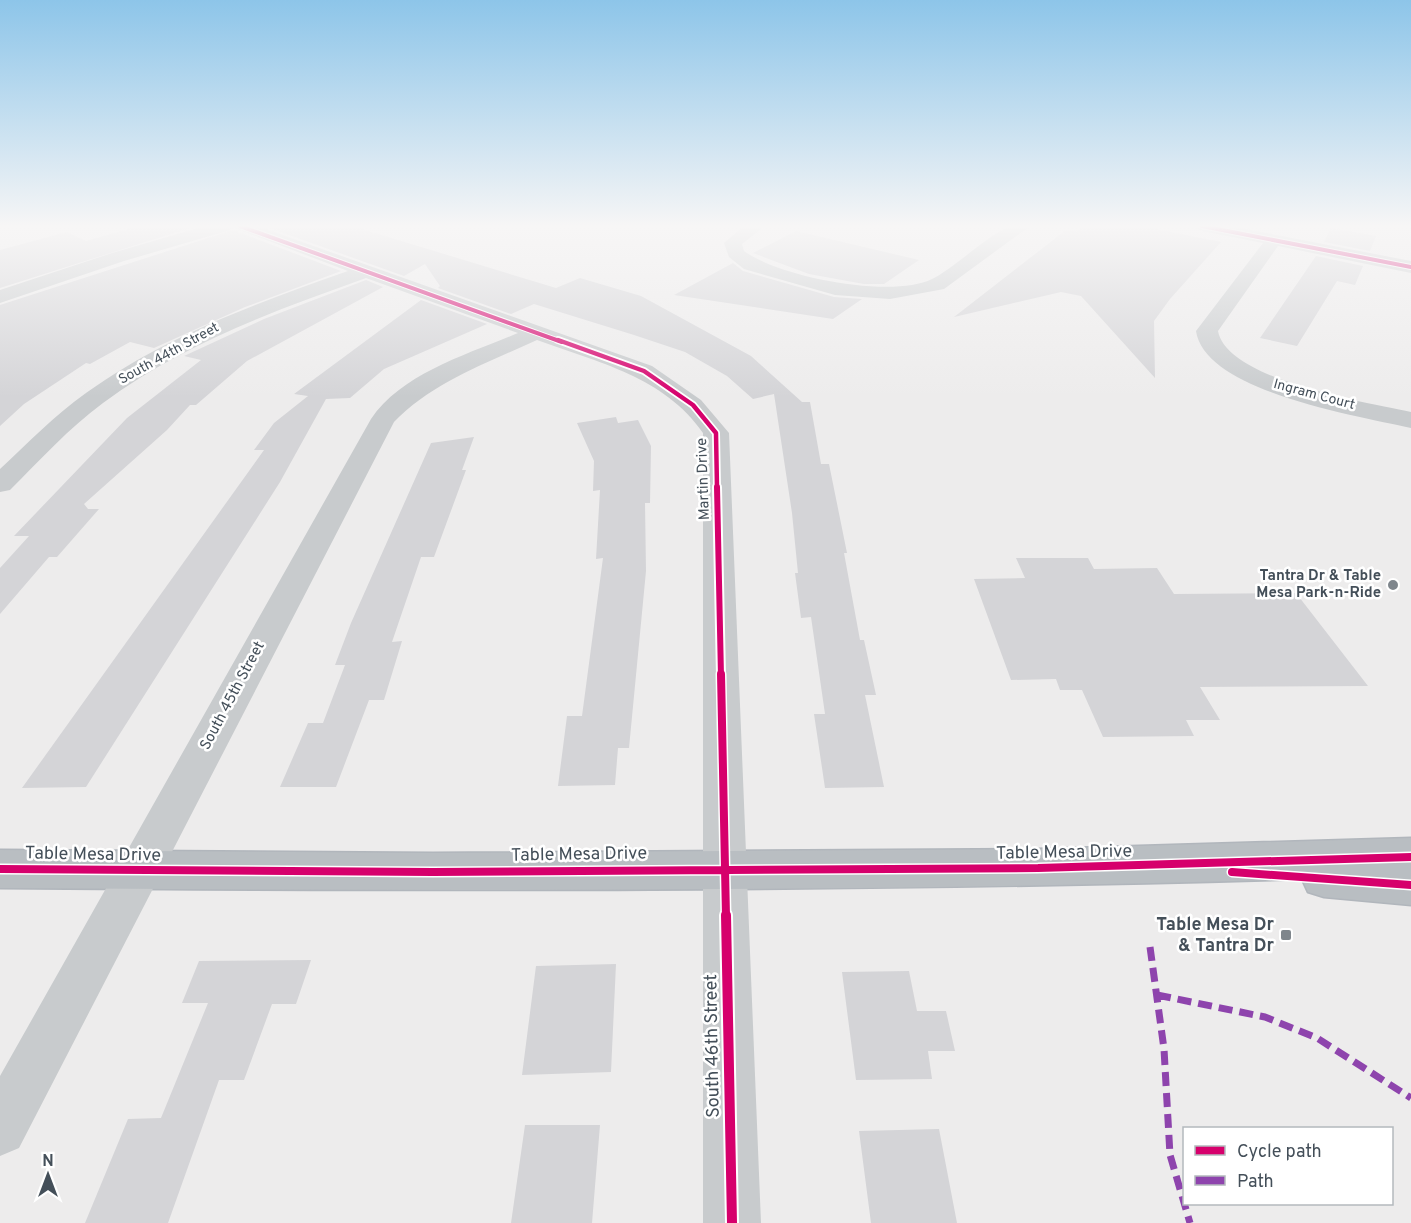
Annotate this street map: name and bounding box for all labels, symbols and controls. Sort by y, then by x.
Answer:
street label: South 44th Street [116,319,222,389]
street label: Ingram Court [1271,376,1357,414]
street label: Martin Drive [693,437,715,521]
place label: Tantra Dr & Table Mesa Park-n-Ride [1256,567,1381,603]
marker: Tantra Dr & Table Mesa Park-n-Ride [1386,578,1400,592]
street label: South 45th Street [196,639,270,753]
street label: Table Mesa Drive [996,840,1132,866]
street label: Table Mesa Drive [25,842,161,868]
street label: Table Mesa Drive [511,842,647,868]
place label: Table Mesa Dr & Tantra Dr [1156,914,1274,958]
marker: Table Mesa Dr & Tantra Dr [1279,928,1293,942]
street label: South 46th Street [700,974,726,1118]
legend [1183,1127,1393,1205]
text: Cycle path [1237,1141,1322,1164]
north arrow [18,1145,78,1205]
text: N [42,1152,54,1172]
text: Path [1237,1171,1274,1194]

